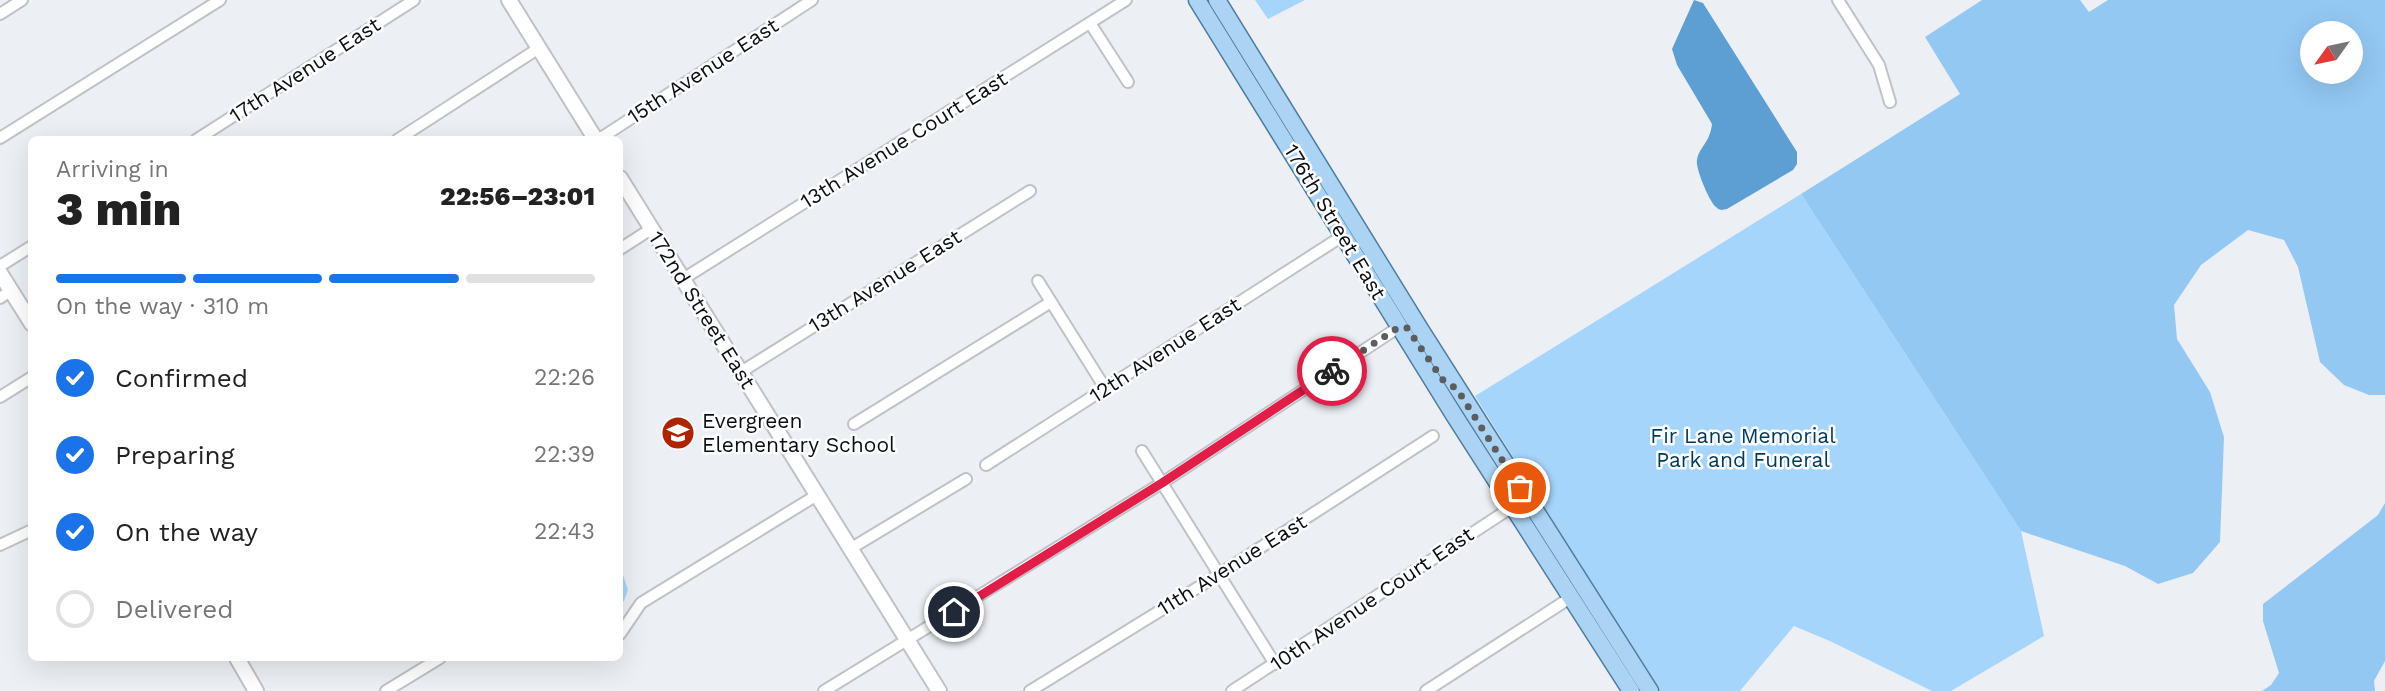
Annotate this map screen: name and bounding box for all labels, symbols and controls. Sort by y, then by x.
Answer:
street label: 17th Avenue East [225,11,385,128]
street label: 15th Avenue East [622,12,783,129]
north arrow [2300,21,2362,84]
map controls [2300,21,2363,84]
street label: 13th Avenue Court East [796,66,1012,214]
street label: 176th Street East [1279,140,1392,304]
text: Arriving in [56,156,169,183]
text: 22:56–23:01 [440,181,595,211]
text: 3 min [56,182,181,236]
street label: 13th Avenue East [804,223,966,338]
street label: 172nd Street East [644,226,761,393]
street label: 12th Avenue East [1084,291,1245,408]
text: On the way · 310 m [56,293,269,320]
courier [1297,336,1367,406]
icon: bike [1313,352,1351,390]
icon: check [56,359,94,397]
text: Confirmed [115,363,248,393]
text: 22:26 [534,364,595,391]
place label: Evergreen Elementary School [702,408,896,457]
school or university icon: Evergreen Elementary School [659,414,697,452]
park label: Fir Lane Memorial Park and Funeral [1650,423,1836,472]
icon: check [56,436,94,474]
text: Preparing [115,440,235,470]
text: 22:39 [534,441,595,468]
pin [1490,458,1550,518]
icon: bag [1501,469,1539,507]
street label: 11th Avenue East [1153,509,1311,621]
icon: check [56,513,94,551]
text: On the way [115,517,258,547]
text: 22:43 [534,518,595,545]
street label: 10th Avenue Court East [1265,521,1478,676]
pin [924,582,984,642]
icon: home [935,593,973,631]
text: Delivered [115,594,234,624]

